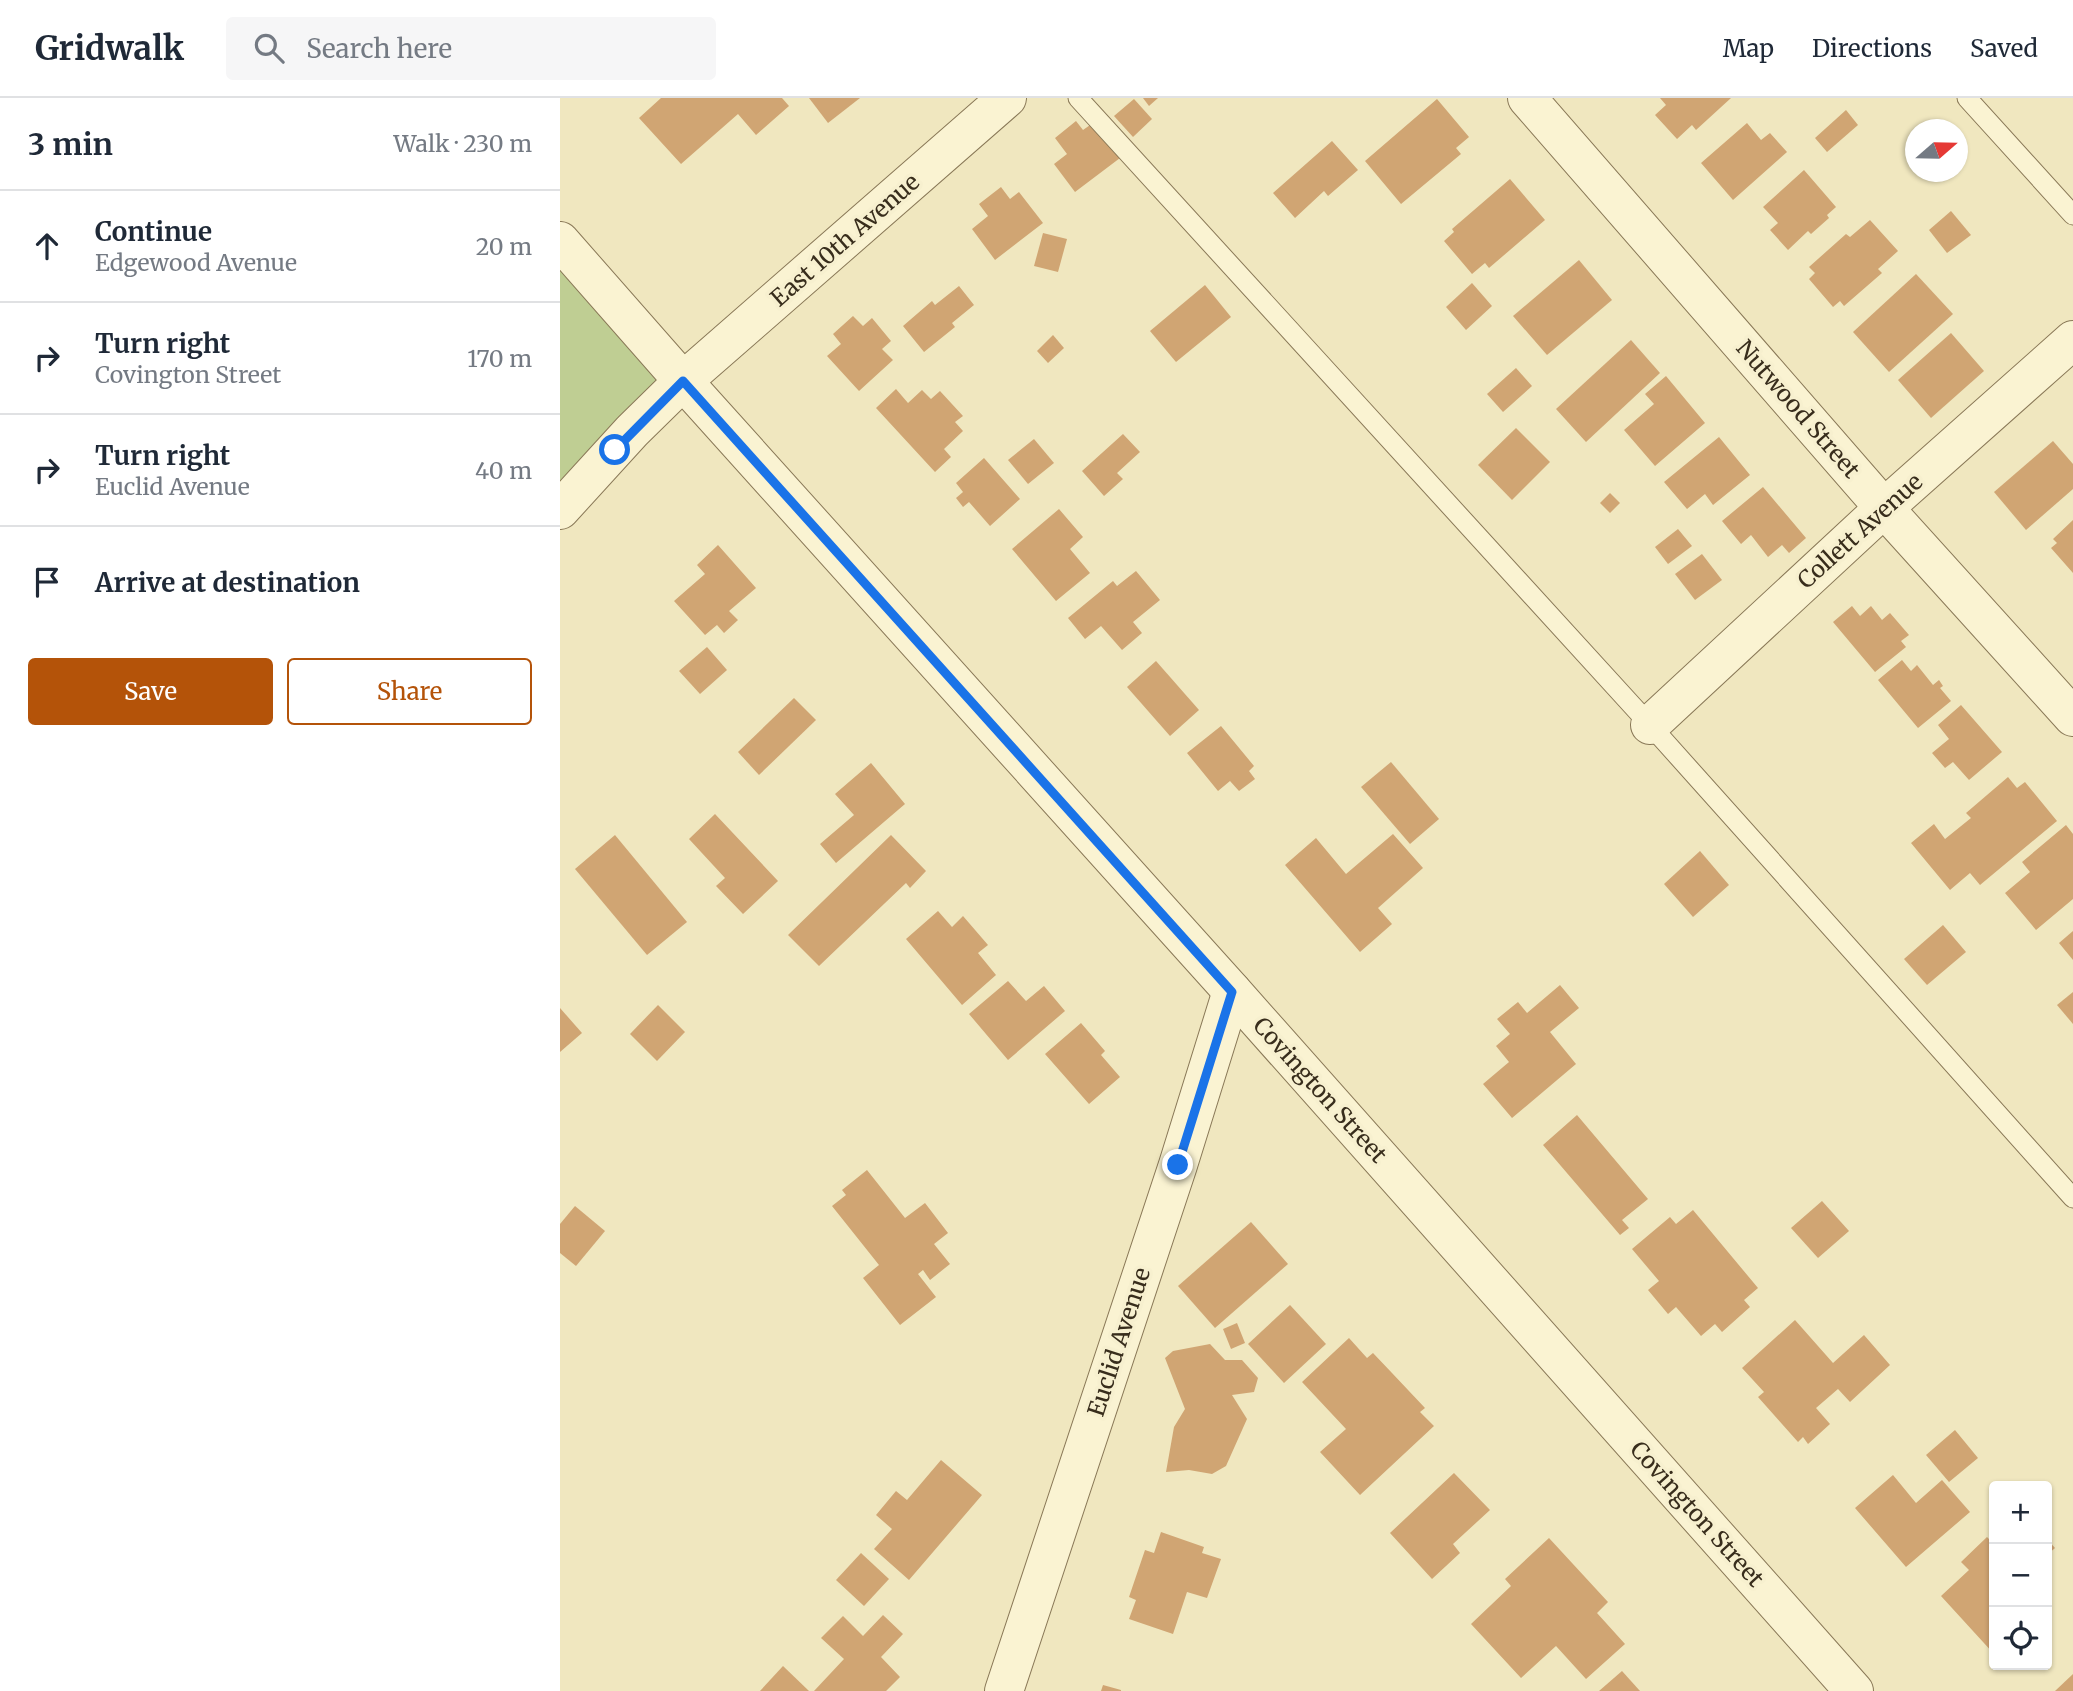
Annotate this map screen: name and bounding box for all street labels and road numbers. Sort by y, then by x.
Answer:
street label: East 10th Avenue [764,167,925,312]
street label: Nutwood Street [1731,334,1866,484]
street label: Collett Avenue [1791,467,1928,594]
street label: Covington Street [1247,1011,1393,1169]
street label: Euclid Avenue [1081,1264,1156,1420]
street label: Covington Street [1624,1435,1770,1593]

